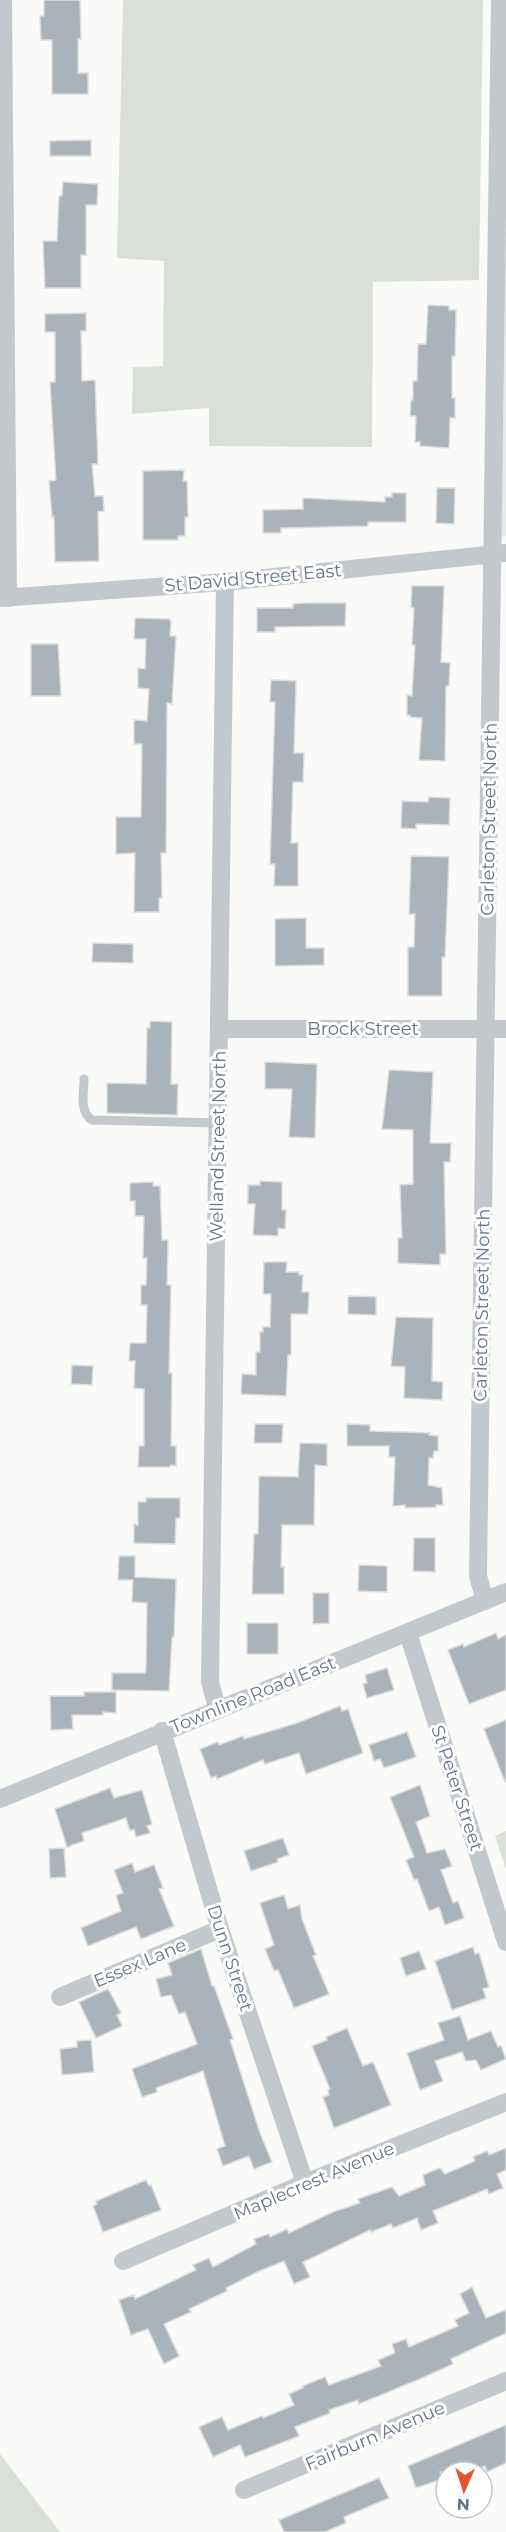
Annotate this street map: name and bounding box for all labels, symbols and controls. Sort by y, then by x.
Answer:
street label: St David Street East [164,559,342,597]
street label: Carleton Street North [476,722,502,916]
street label: Brock Street [307,1018,419,1040]
street label: Welland Street North [205,1050,231,1242]
street label: Carleton Street North [469,1208,495,1402]
street label: Townline Road East [167,1652,339,1738]
street label: St Peter Street [426,1722,488,1854]
street label: Dunn Street [202,1902,258,2014]
street label: Essex Lane [90,1934,190,1992]
street label: Maplecrest Avenue [230,2137,398,2225]
street label: Fairburn Avenue [302,2397,448,2475]
north arrow [434,2460,494,2520]
text: N [456,2495,470,2514]

